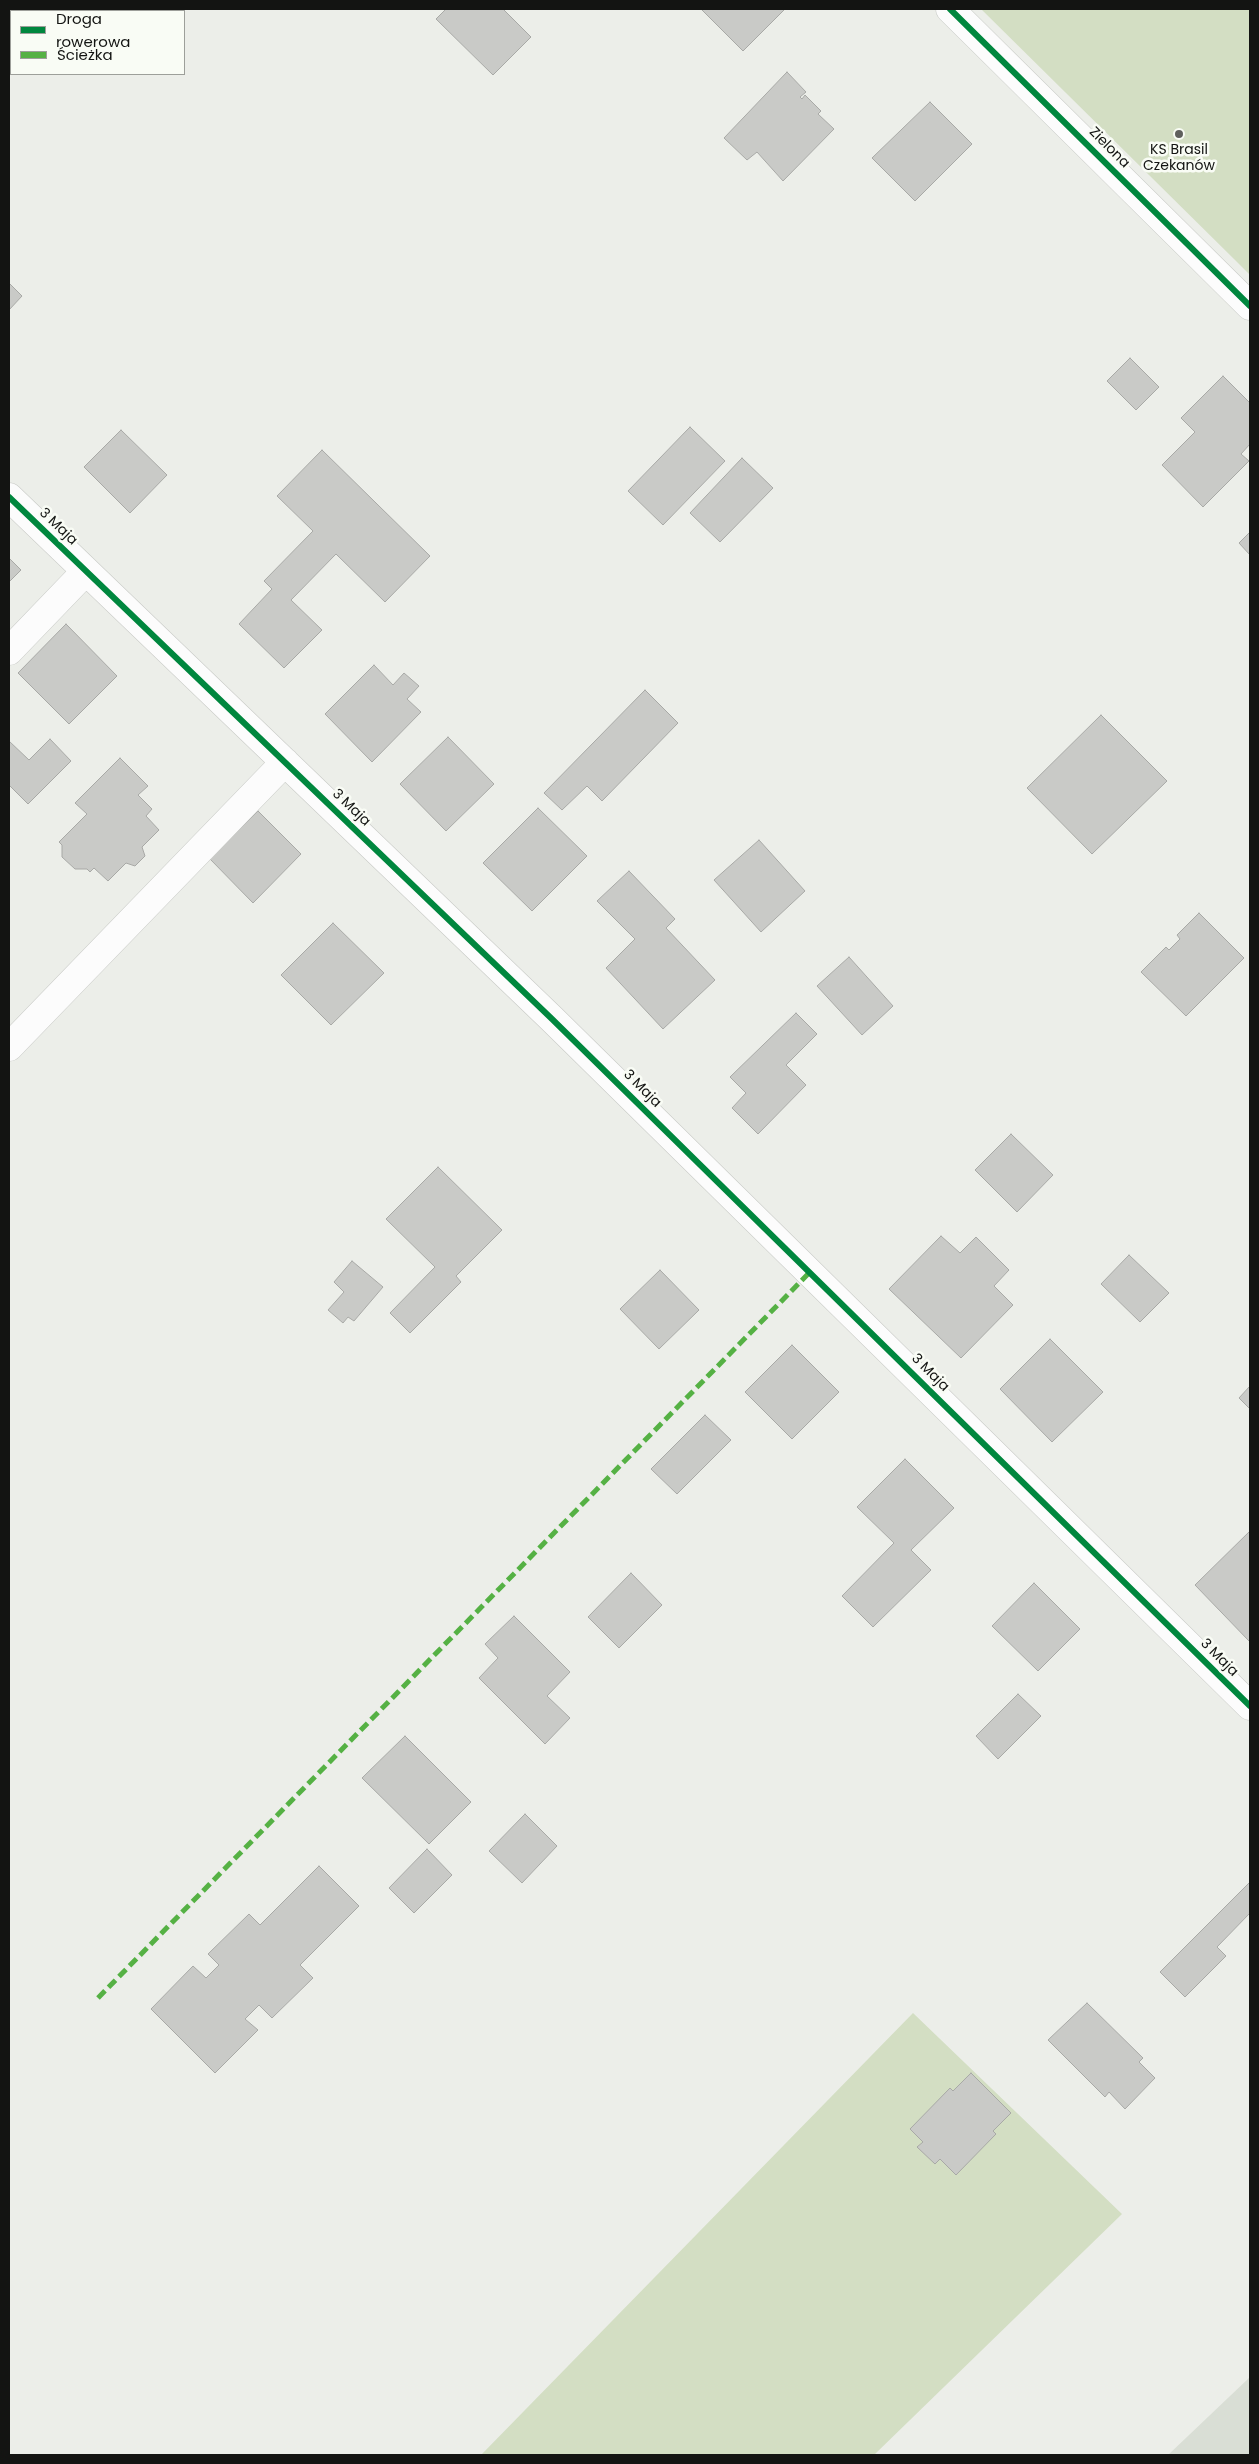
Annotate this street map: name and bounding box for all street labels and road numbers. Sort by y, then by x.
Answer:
street label: Zielona [1085,124,1133,172]
street label: 3 Maja [35,505,81,549]
street label: 3 Maja [328,786,374,830]
street label: 3 Maja [620,1067,664,1111]
street label: 3 Maja [908,1351,952,1395]
street label: 3 Maja [1197,1636,1241,1680]

